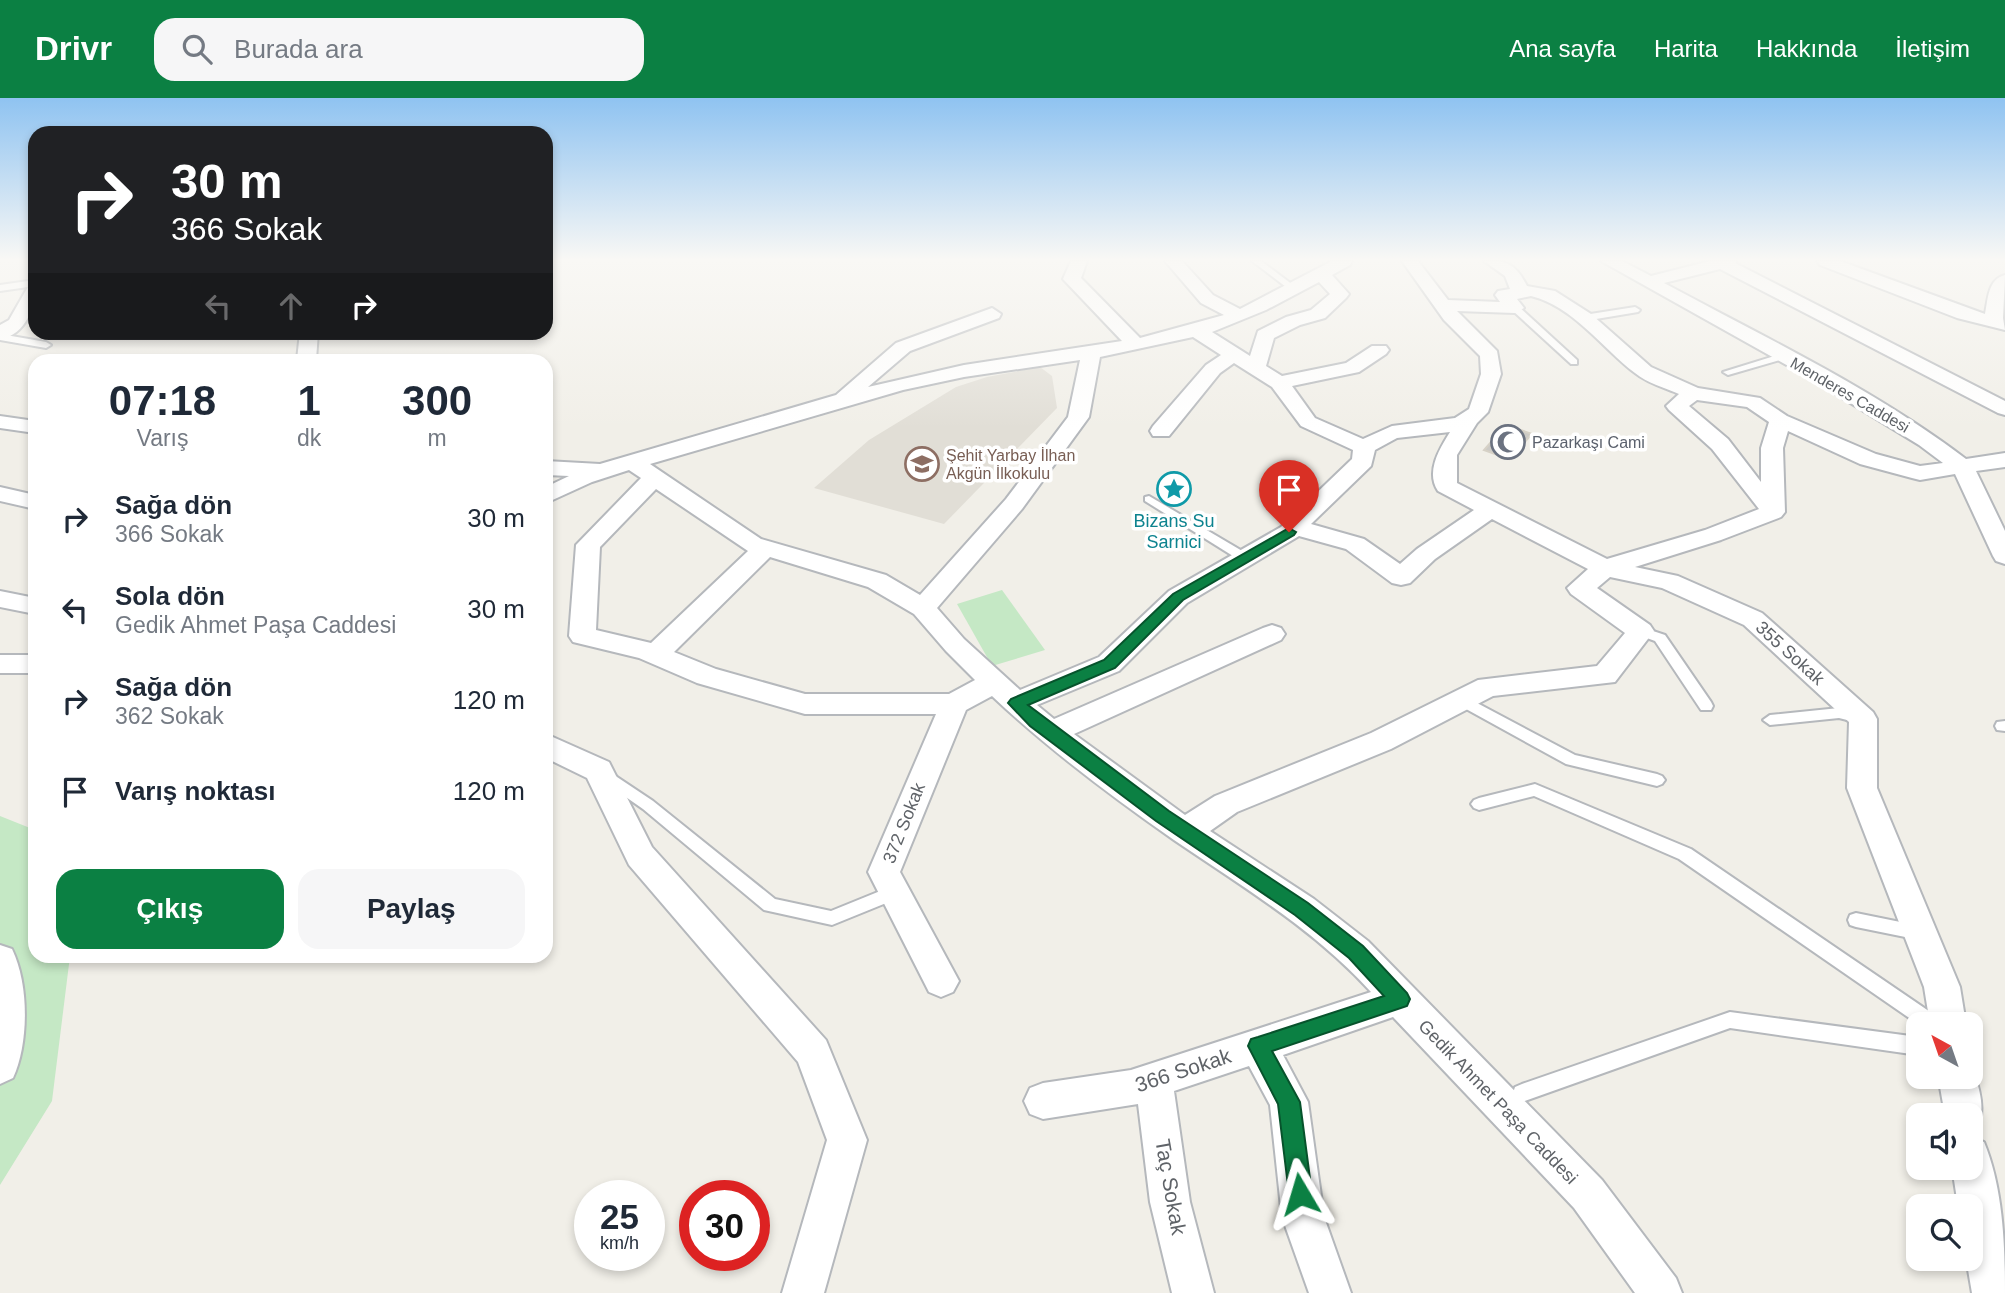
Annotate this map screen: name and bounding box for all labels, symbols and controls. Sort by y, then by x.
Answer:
search box [154,18,644,81]
text: Drivr [35,30,112,67]
icon: search [178,30,216,68]
text: Burada ara [234,34,363,64]
text: Ana sayfa [1509,35,1616,62]
text: Harita [1654,35,1718,62]
text: Hakkında [1756,35,1857,62]
text: İletişim [1895,35,1970,62]
icon: right [56,154,147,245]
text: 30 m [171,154,283,208]
text: 366 Sokak [171,211,322,247]
icon: left [199,287,237,325]
icon: ahead [272,287,310,325]
icon: right [345,287,383,325]
street label: Menderes Caddesi [1788,354,1912,436]
text: 07:18 [109,377,216,424]
text: 1 [297,377,321,424]
text: 300 [402,377,472,424]
mosque icon: Pazarkaşı Cami [1489,423,1527,461]
text: Varış [137,425,189,451]
text: dk [297,425,321,451]
text: m [428,425,447,451]
place label: Pazarkaşı Cami [1532,434,1645,451]
school or university icon: Şehit Yarbay İlhan Akgün İlkokulu [903,445,941,483]
place label: Şehit Yarbay İlhan Akgün İlkokulu [946,446,1075,482]
pin [1259,460,1319,532]
place icon: Bizans Su Sarnici [1155,470,1193,508]
icon: arrive [1270,471,1308,509]
text: Sağa dön [115,490,232,520]
icon: right [56,500,94,538]
text: 30 m [467,503,525,533]
place label: Bizans Su Sarnici [1133,511,1215,552]
text: 366 Sokak [115,521,224,547]
text: Sola dön [115,581,225,611]
icon: left [56,591,94,629]
text: 30 m [467,594,525,624]
text: Gedik Ahmet Paşa Caddesi [115,612,396,638]
street label: 355 Sokak [1752,617,1829,690]
text: Sağa dön [115,672,232,702]
icon: right [56,682,94,720]
text: 120 m [453,685,525,715]
text: 362 Sokak [115,703,224,729]
icon: arrive [56,773,94,811]
text: Varış noktası [115,776,275,806]
text: 120 m [453,776,525,806]
street label: 372 Sokak [879,779,930,866]
button: Çıkış [56,869,284,949]
button: Paylaş [298,869,525,949]
north arrow [1906,1012,1983,1088]
map controls [1906,1012,1983,1271]
street label: Gedik Ahmet Paşa Caddesi [1414,1016,1582,1188]
street label: 366 Sokak [1132,1044,1234,1096]
button: sound [1906,1103,1983,1180]
street label: Taç Sokak [1151,1137,1191,1237]
position arrow [1263,1157,1337,1231]
speed limit sign: 30 [679,1180,770,1271]
button: search [1906,1194,1983,1271]
text: 25 [600,1197,639,1236]
text: km/h [600,1233,639,1253]

